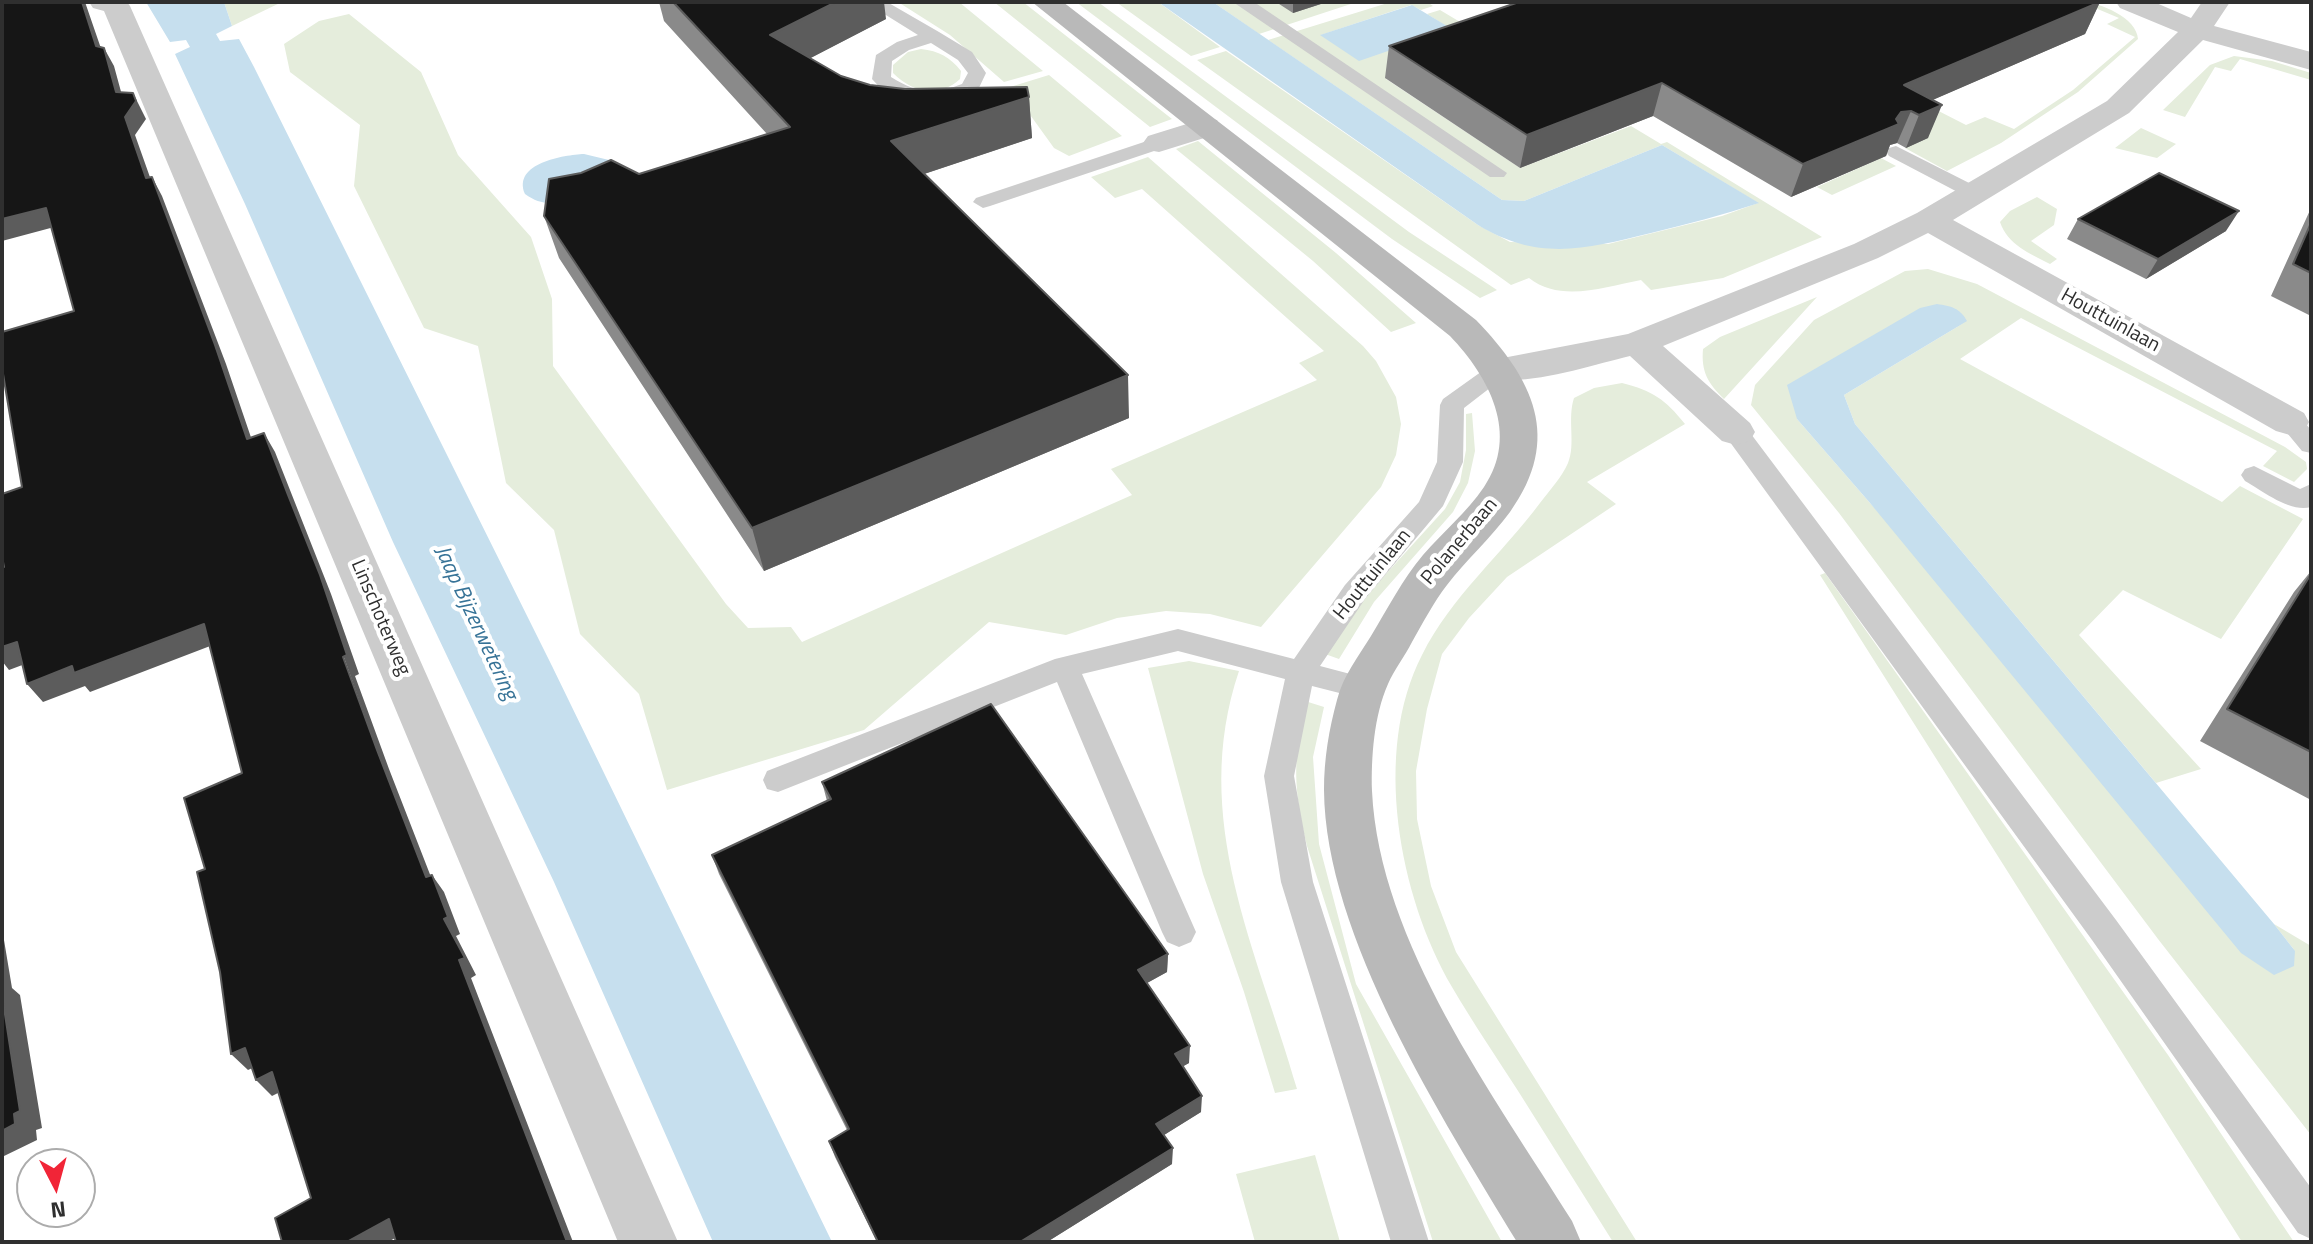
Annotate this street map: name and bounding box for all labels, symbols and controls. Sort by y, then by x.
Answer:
street label: Houttuinlaan [2056,284,2164,358]
street label: Polanerbaan [1417,494,1503,590]
street label: Houttuinlaan [1329,525,1417,625]
water label: Jaap Bijzerwetering [428,542,522,704]
street label: Linschoterweg [345,556,415,680]
north arrow [16,1148,96,1228]
text: N [49,1192,68,1228]

